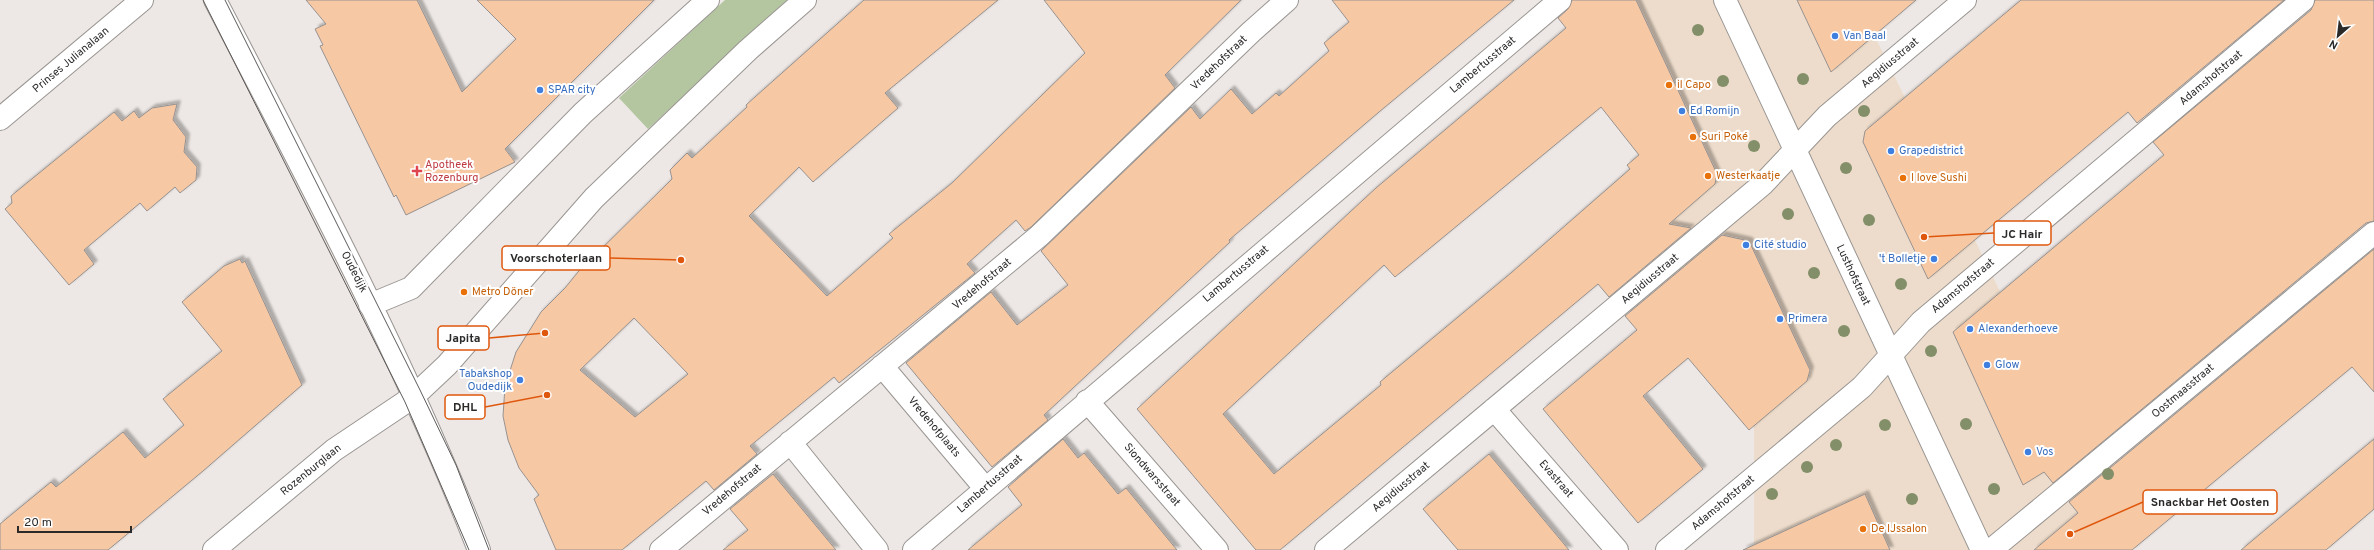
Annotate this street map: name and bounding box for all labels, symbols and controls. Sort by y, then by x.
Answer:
north arrow [2318,16,2358,56]
street label: Prinses Julianalaan [30,24,112,96]
place label: Van Baal [1843,29,1886,43]
marker: Van Baal [1830,31,1840,41]
street label: Vredehofstraat [1188,33,1250,93]
street label: Lambertusstraat [1447,33,1519,97]
street label: Aegidiusstraat [1858,35,1922,91]
text: N [2327,36,2341,52]
street label: Adamshofstraat [2177,48,2245,108]
place label: il Capo [1677,78,1711,92]
marker: il Capo [1664,80,1674,90]
place label: SPAR city [548,83,596,97]
marker: SPAR city [535,85,545,95]
place label: Ed Romijn [1690,104,1740,118]
marker: Ed Romijn [1677,106,1687,116]
place label: Suri Poké [1701,130,1748,144]
marker: Suri Poké [1688,132,1698,142]
place label: Grapedistrict [1899,144,1963,158]
marker: Grapedistrict [1886,146,1896,156]
place label: Apotheek Rozenburg [425,158,478,185]
marker: Apotheek Rozenburg [412,166,422,176]
place label: Westerkaatje [1716,169,1780,183]
marker: Westerkaatje [1703,171,1713,181]
place label: I love Sushi [1911,171,1967,185]
marker: I love Sushi [1898,173,1908,183]
callout: JC Hair [1994,221,2051,245]
text: JC Hair [2001,227,2043,243]
place label: Cité studio [1754,238,1807,252]
marker: Cité studio [1741,240,1751,250]
street label: Lambertusstraat [1200,242,1272,306]
street label: Lusthofstraat [1833,242,1873,308]
callout: Voorschoterlaan [502,246,610,270]
street label: Oudedijk [338,249,370,295]
text: Voorschoterlaan [510,251,602,267]
street label: Aegidiusstraat [1618,251,1682,307]
place label: 't Bolletje [1879,252,1926,266]
marker: 't Bolletje [1929,254,1939,264]
street label: Vredehofstraat [949,255,1015,313]
street label: Adamshofstraat [1929,256,1997,316]
place label: Metro Döner [472,285,534,299]
marker: Metro Döner [459,287,469,297]
place label: Primera [1788,312,1828,326]
marker: Primera [1775,314,1785,324]
place label: Alexanderhoeve [1978,322,2058,336]
marker: Alexanderhoeve [1965,324,1975,334]
callout: Japita [438,326,489,350]
text: Japita [445,331,481,347]
place label: Glow [1995,358,2019,372]
marker: Glow [1982,360,1992,370]
street label: Oostmaasstraat [2149,361,2217,421]
place label: Tabakshop Oudedijk [459,367,512,394]
marker: Tabakshop Oudedijk [515,375,525,385]
street label: Vredehofplaats [905,394,963,460]
callout: DHL [445,395,485,419]
text: DHL [453,400,477,416]
street label: Siondwarsstraat [1121,440,1183,510]
street label: Rozenburglaan [278,441,344,499]
place label: Vos [2036,445,2053,459]
marker: Vos [2023,447,2033,457]
street label: Lambertusstraat [954,452,1026,516]
street label: Evastraat [1536,457,1576,501]
street label: Aegidiusstraat [1369,459,1433,515]
street label: Vredehofstraat [699,461,765,519]
street label: Adamshofstraat [1689,473,1757,533]
callout: Snackbar Het Oosten [2143,490,2277,514]
text: Snackbar Het Oosten [2151,495,2269,511]
scale bar [18,508,131,534]
text: 20 m [24,515,52,531]
place label: De IJssalon [1871,522,1927,536]
marker: De IJssalon [1858,524,1868,534]

